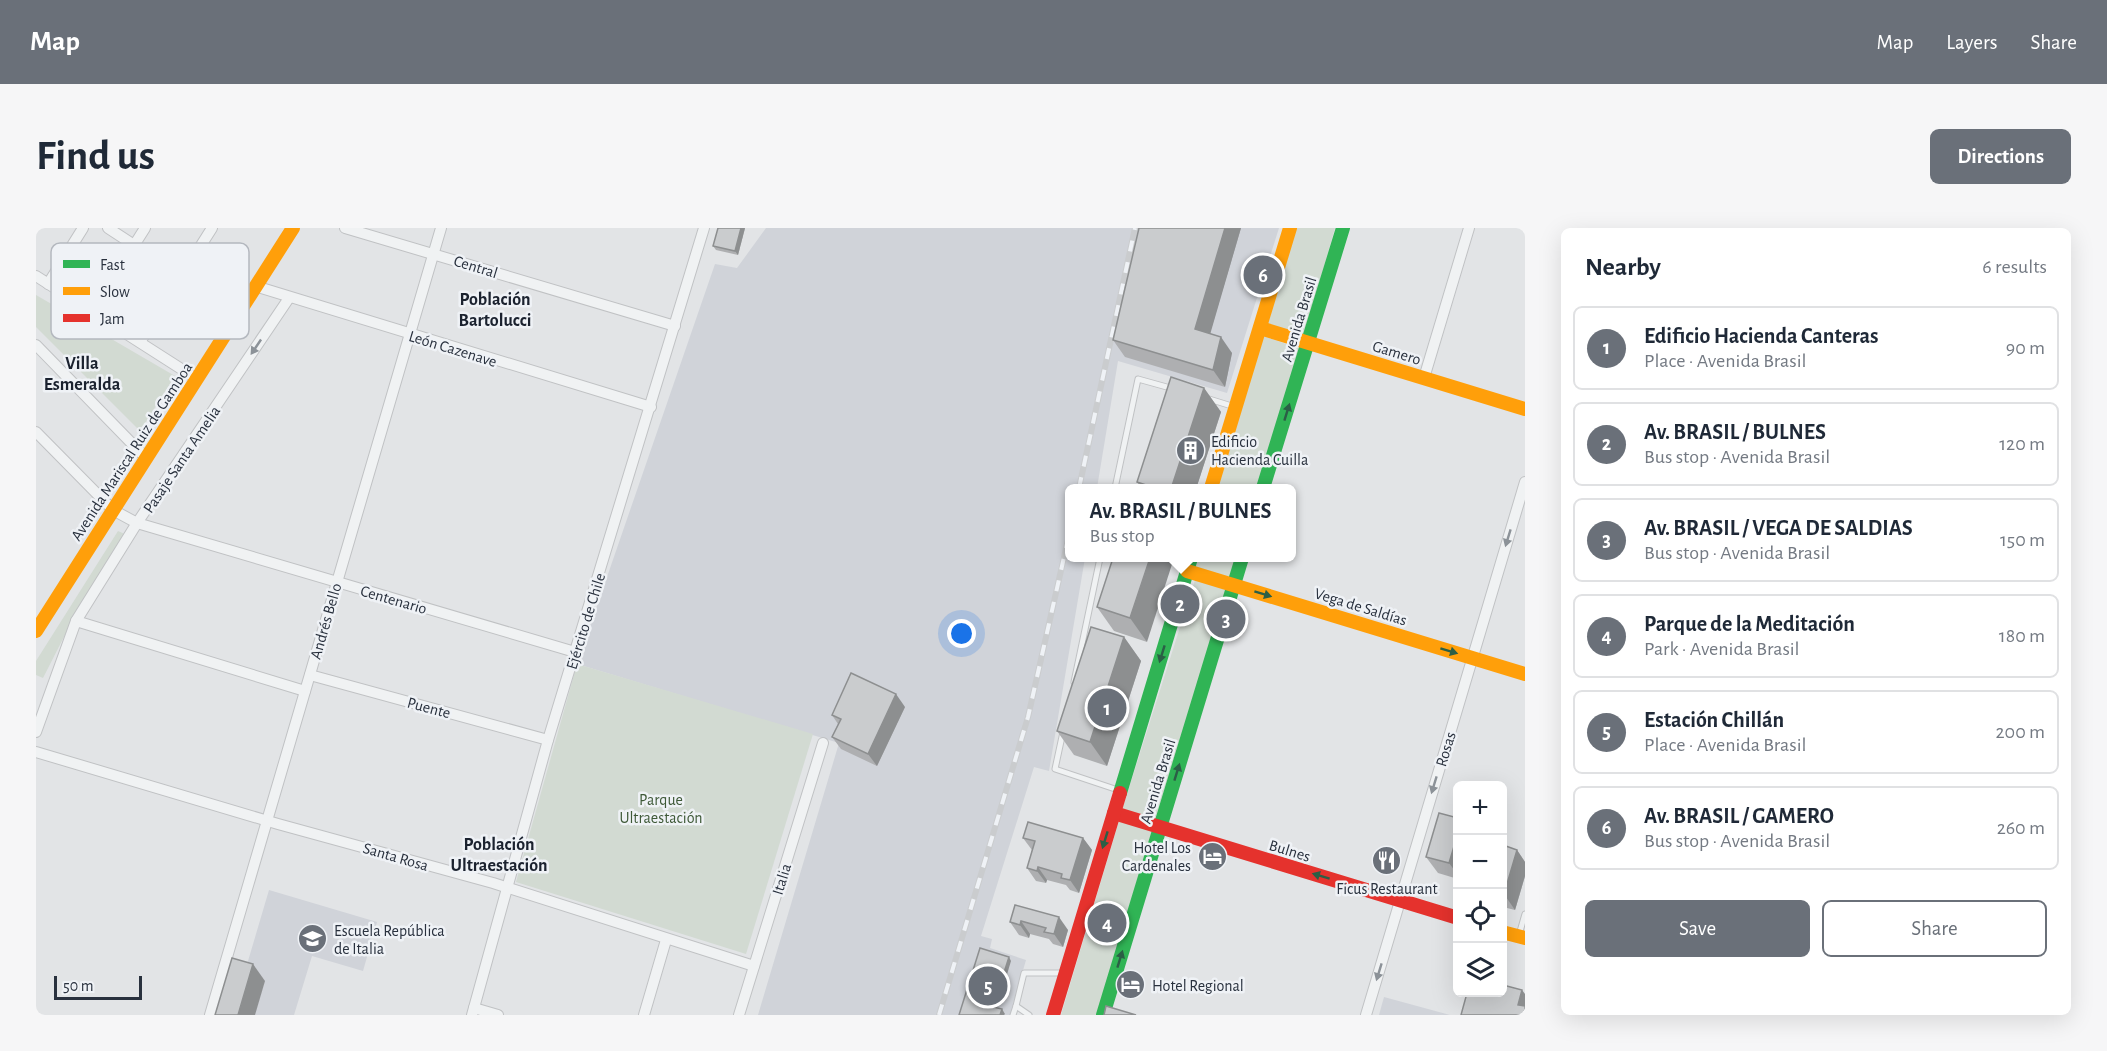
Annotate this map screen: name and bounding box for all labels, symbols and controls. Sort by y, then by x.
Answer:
text: Map [30,28,80,56]
text: Map [1877,32,1913,53]
text: Layers [1946,32,1997,53]
text: Share [2030,32,2077,53]
button: Directions [1930,129,2071,184]
text: Find us [36,135,155,177]
legend [51,243,249,339]
pin: 6 [1244,252,1282,298]
street label: Central [452,253,500,281]
text: Nearby [1585,254,1661,280]
text: Fast [100,257,125,273]
text: 6 results [1982,257,2047,277]
street label: Avenida Brasil [1278,275,1319,364]
text: Slow [100,284,130,300]
district label: Población Bartolucci [459,291,531,330]
text: Jam [100,311,125,327]
text: Edificio Hacienda Canteras [1644,325,1879,347]
street label: León Cazenave [407,328,499,370]
street label: Gamero [1371,338,1423,368]
text: 1 [1603,338,1610,358]
text: 90 m [2006,338,2045,358]
one-way arrow [251,339,262,355]
text: Place · Avenida Brasil [1644,351,1807,371]
district label: Villa Esmeralda [44,355,121,394]
street label: Avenida Mariscal Ruiz de Gamboa [68,360,195,544]
street label: Pasaje Santa Amelia [140,403,224,516]
one-way arrow [1282,403,1292,421]
text: Av. BRASIL / BULNES [1644,421,1826,443]
building icon: Edificio Hacienda Cuilla [1174,434,1206,466]
place label: Edificio Hacienda Cuilla [1211,434,1308,468]
text: 2 [1602,434,1611,454]
text: 120 m [1999,434,2045,454]
text: Bus stop · Avenida Brasil [1644,447,1830,467]
popup [1065,484,1296,562]
text: Av. BRASIL / BULNES [1090,500,1271,522]
text: Av. BRASIL / VEGA DE SALDIAS [1644,517,1913,539]
text: Bus stop [1090,526,1155,546]
one-way arrow [1503,529,1512,547]
text: 3 [1602,530,1611,550]
text: 150 m [2000,530,2045,550]
text: Bus stop · Avenida Brasil [1644,543,1830,563]
street label: Ejército de Chile [564,571,609,672]
street label: Andrés Bello [307,581,344,661]
pin: 2 [1160,582,1200,626]
street label: Centenario [359,583,429,617]
street label: Vega de Saldías [1313,585,1409,629]
one-way arrow [1254,590,1272,599]
pin: 3 [1206,596,1246,642]
text: Parque de la Meditación [1644,613,1855,635]
your location [947,619,976,648]
text: 4 [1601,626,1612,646]
text: 180 m [1999,626,2045,646]
text: Park · Avenida Brasil [1644,639,1800,659]
one-way arrow [1157,645,1166,663]
one-way arrow [1440,646,1458,656]
pin: 1 [1088,686,1126,730]
street label: Puente [405,695,452,721]
text: Estación Chillán [1644,709,1784,731]
text: 5 [1602,722,1611,742]
text: 200 m [1995,722,2045,742]
street label: Rosas [1433,730,1459,769]
text: Place · Avenida Brasil [1644,735,1807,755]
street label: Avenida Brasil [1137,737,1178,826]
one-way arrow [1173,763,1182,781]
one-way arrow [1429,776,1438,794]
map controls [1453,781,1507,997]
button: + [1453,781,1507,835]
park label: Parque Ultraestación [619,792,703,826]
text: Av. BRASIL / GAMERO [1644,805,1834,827]
text: 6 [1602,818,1611,838]
text: 260 m [1997,818,2045,838]
one-way arrow [1100,831,1109,849]
text: Bus stop · Avenida Brasil [1644,831,1830,851]
button: − [1453,835,1507,889]
district label: Población Ultraestación [450,836,548,875]
street label: Bulnes [1267,837,1312,865]
street label: Santa Rosa [361,840,430,874]
place label: Hotel Los Cardenales [1122,840,1191,874]
hotel icon: Hotel Los Cardenales [1196,840,1228,872]
restaurant icon: Ficus Restaurant [1371,844,1403,876]
street label: Italia [770,862,794,897]
one-way arrow [1312,871,1330,881]
place label: Ficus Restaurant [1336,881,1438,897]
button: locate [1453,889,1507,943]
pin: 4 [1088,900,1126,946]
button: Save [1585,900,1810,957]
button: Share [1822,900,2047,957]
school or university icon: Escuela República de Italia [297,923,329,955]
place label: Escuela República de Italia [334,923,445,957]
button: layers [1453,943,1507,997]
one-way arrow [1116,950,1125,968]
one-way arrow [1374,963,1383,981]
pin: 5 [968,964,1008,1008]
hotel icon: Hotel Regional [1115,969,1147,1001]
scale bar [54,973,142,1000]
text: 50 m [63,978,94,994]
place label: Hotel Regional [1152,978,1244,994]

